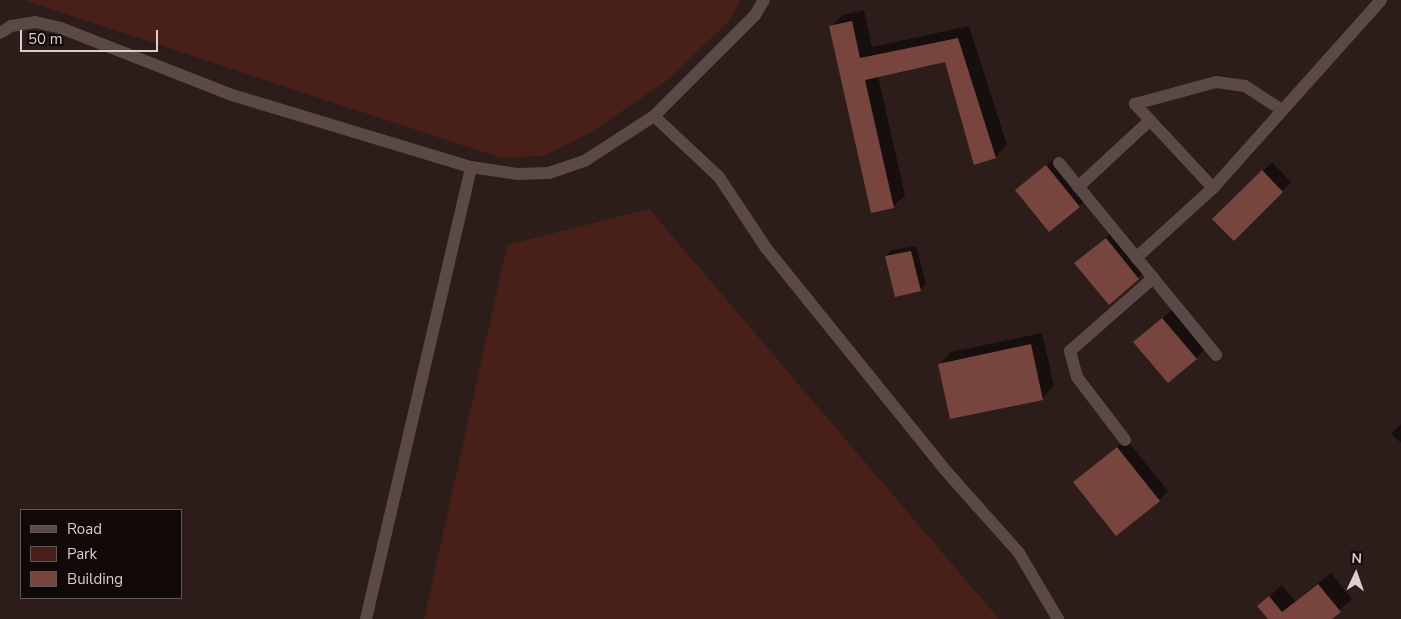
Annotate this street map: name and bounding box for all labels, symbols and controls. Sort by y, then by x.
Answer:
scale bar [22,20,160,52]
text: 50 m [28,29,63,49]
legend [20,509,182,599]
text: Road [67,519,102,539]
text: Park [67,544,97,564]
north arrow [1331,549,1381,599]
text: N [1351,549,1363,568]
text: Building [67,569,123,589]

